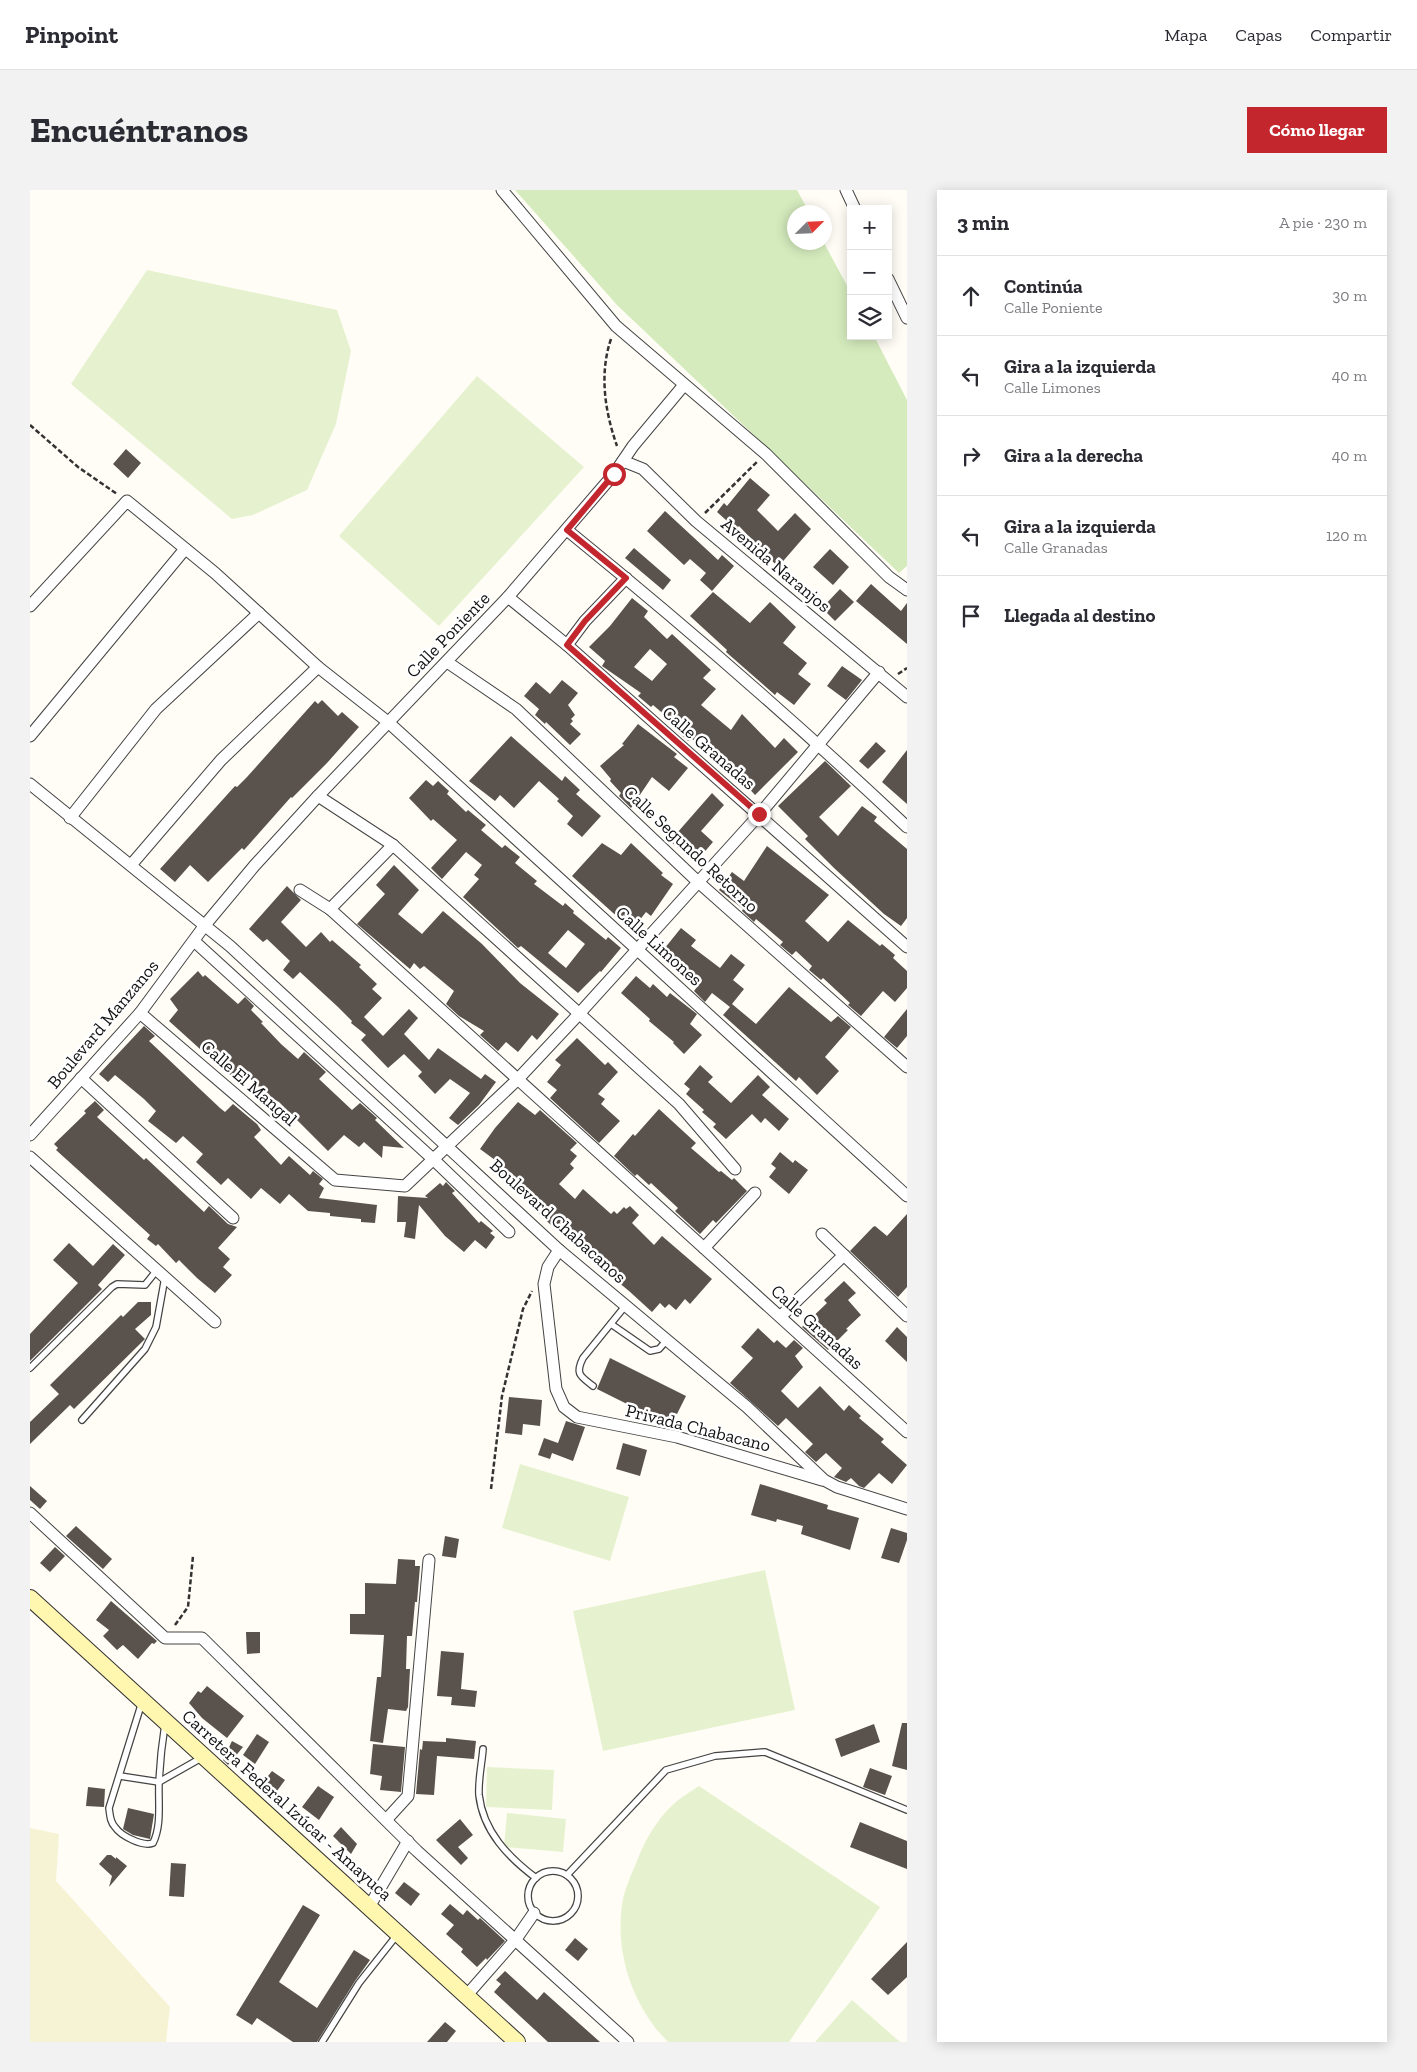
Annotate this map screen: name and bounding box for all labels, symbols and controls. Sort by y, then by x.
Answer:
text: Pinpoint [25,20,118,49]
text: Mapa [1164,24,1207,46]
text: Capas [1235,24,1282,46]
text: Compartir [1310,24,1392,46]
button: Cómo llegar [1247,107,1387,153]
text: Encuéntranos [30,109,248,151]
north arrow [787,205,832,250]
map controls [847,205,892,340]
button: + [847,205,892,250]
text: 3 min [957,210,1009,235]
text: A pie · 230 m [1279,213,1367,232]
button: − [847,250,892,295]
text: Continúa [1004,275,1083,298]
icon: ahead [957,282,985,310]
text: 30 m [1333,286,1367,305]
button: layers [847,295,892,340]
text: Calle Poniente [1004,298,1103,317]
text: Gira a la izquierda [1004,355,1156,378]
icon: left [957,362,985,390]
text: 40 m [1332,366,1367,385]
text: Calle Limones [1004,378,1101,397]
icon: right [957,442,985,470]
text: Gira a la derecha [1004,444,1143,467]
text: 40 m [1332,446,1367,465]
route start [603,463,626,486]
street label: Avenida Naranjos [717,513,835,617]
text: Gira a la izquierda [1004,515,1156,538]
icon: left [957,522,985,550]
text: 120 m [1326,526,1367,545]
text: Calle Granadas [1004,538,1108,557]
street label: Calle Poniente [402,587,494,683]
icon: arrive [957,602,985,630]
text: Llegada al destino [1004,604,1155,627]
street label: Calle Granadas [658,701,760,795]
street label: Calle Segundo Retorno [619,781,763,917]
route end [748,803,771,826]
street label: Calle Limones [611,901,707,991]
street label: Boulevard Manzanos [43,955,163,1093]
street label: Calle El Mangal [197,1035,302,1131]
street label: Boulevard Chabacanos [485,1154,631,1288]
street label: Calle Granadas [766,1280,868,1374]
street label: Privada Chabacano [623,1399,773,1457]
street label: Carretera Federal Izúcar - Amayuca [177,1705,397,1905]

